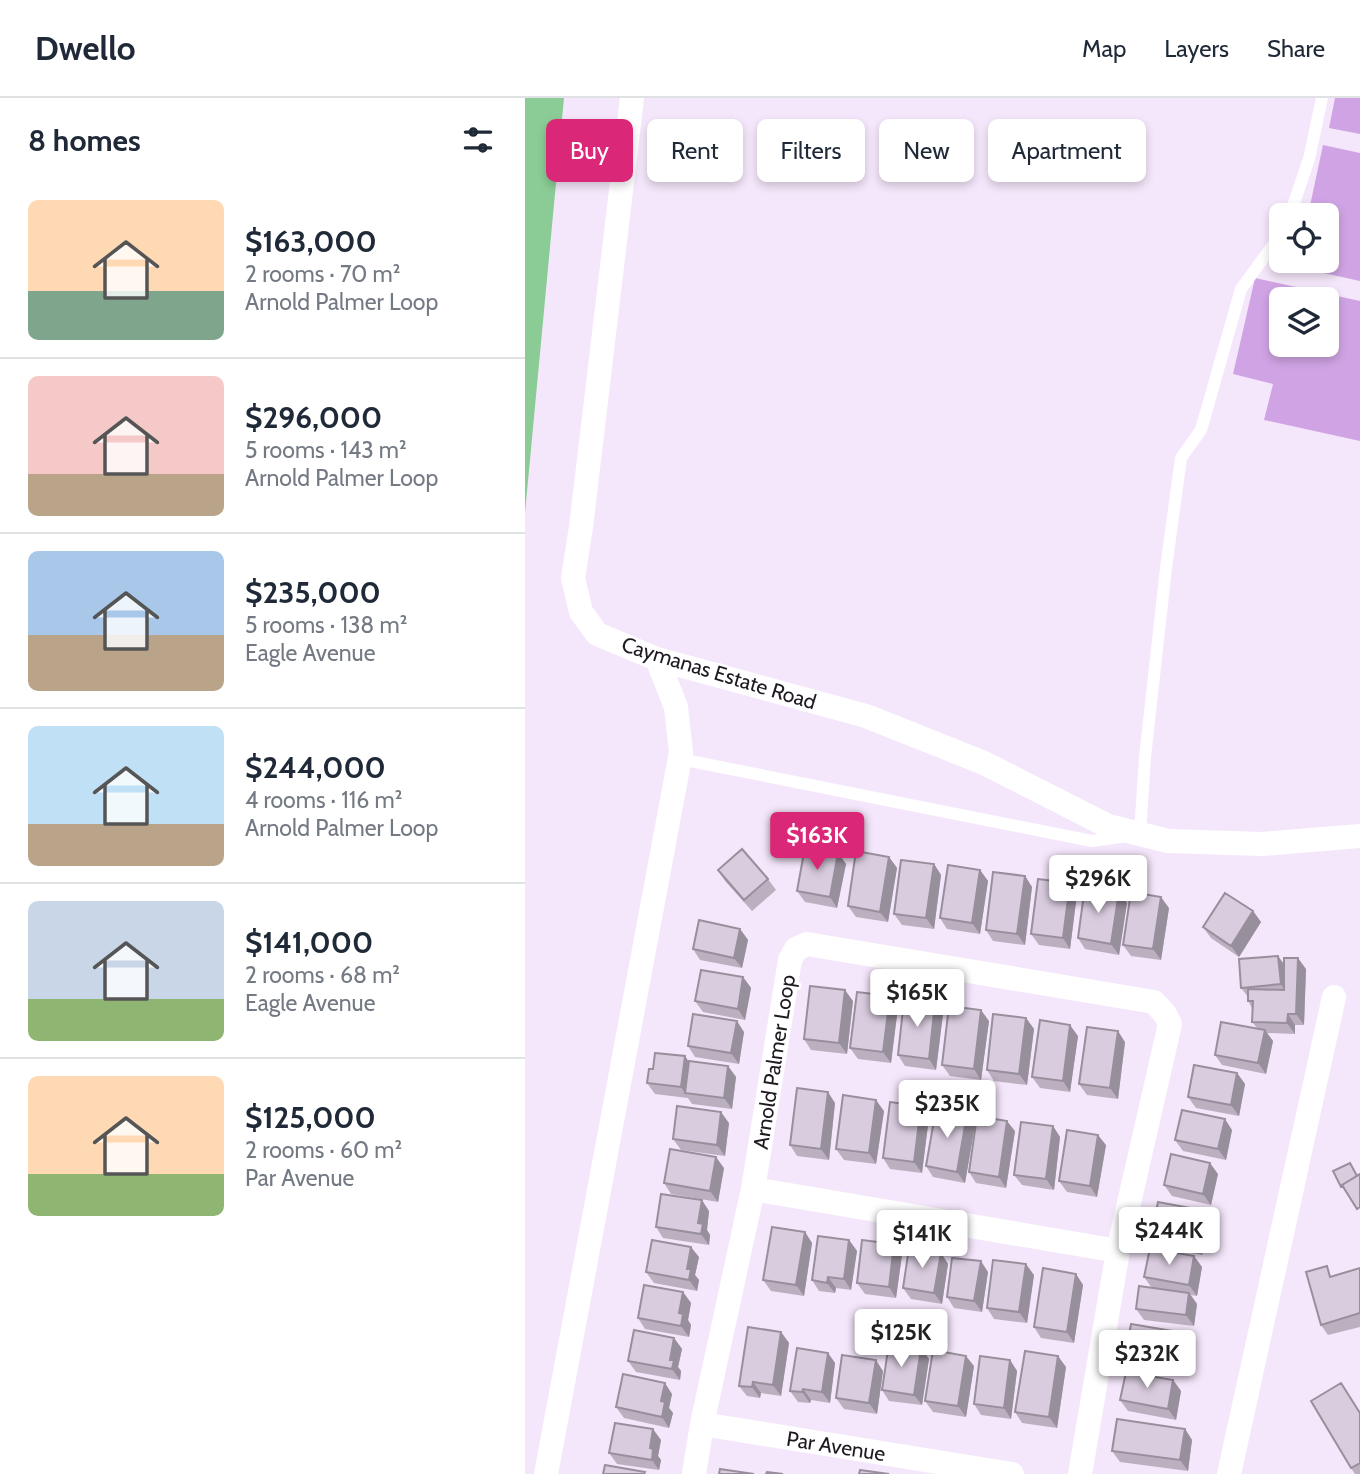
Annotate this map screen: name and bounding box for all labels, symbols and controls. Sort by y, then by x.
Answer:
text: Dwello [35,28,136,68]
text: Map [1082,34,1126,63]
text: Layers [1164,34,1229,63]
text: Share [1267,34,1325,63]
chip: Buy [546,119,633,182]
chip: Rent [647,119,743,182]
chip: Filters [757,119,865,182]
chip: New [879,119,974,182]
chip: Apartment [988,119,1146,182]
icon: filters [459,121,497,159]
text: 8 homes [28,122,141,159]
map controls [1269,203,1339,357]
button: locate [1269,203,1339,273]
text: $163,000 [245,223,377,260]
icon: home [84,228,168,312]
text: 2 rooms · 70 m² [245,260,400,288]
button: layers [1269,287,1339,357]
text: Arnold Palmer Loop [245,288,438,316]
text: $296,000 [245,399,382,436]
icon: home [84,404,168,488]
text: 5 rooms · 143 m² [245,436,407,464]
text: Arnold Palmer Loop [245,464,438,492]
text: $235,000 [245,574,381,611]
icon: home [84,579,168,663]
text: 5 rooms · 138 m² [245,611,407,639]
street label: Caymanas Estate Road [619,631,819,715]
text: Eagle Avenue [245,639,375,667]
text: $244,000 [245,749,386,786]
icon: home [84,754,168,838]
text: 4 rooms · 116 m² [245,786,402,814]
pin: $163K [768,812,866,872]
text: Arnold Palmer Loop [245,814,438,842]
text: $163K [786,821,848,849]
pin: $296K [1049,856,1147,915]
text: $296K [1065,864,1131,892]
text: $141,000 [245,924,373,961]
icon: home [84,929,168,1013]
text: 2 rooms · 68 m² [245,961,400,989]
pin: $165K [868,970,966,1029]
street label: Arnold Palmer Loop [748,973,800,1151]
text: $165K [886,978,948,1006]
text: Eagle Avenue [245,989,375,1017]
pin: $235K [898,1080,996,1140]
text: $235K [915,1089,979,1117]
text: $125,000 [245,1099,376,1136]
icon: home [84,1104,168,1188]
text: 2 rooms · 60 m² [245,1136,402,1164]
text: Par Avenue [245,1164,354,1192]
pin: $244K [1120,1208,1218,1267]
pin: $141K [873,1210,971,1270]
text: $244K [1135,1216,1203,1244]
text: $141K [893,1219,951,1247]
pin: $125K [852,1310,950,1369]
text: $125K [871,1318,931,1346]
pin: $232K [1098,1330,1196,1390]
text: $232K [1115,1339,1179,1367]
street label: Par Avenue [785,1426,887,1466]

